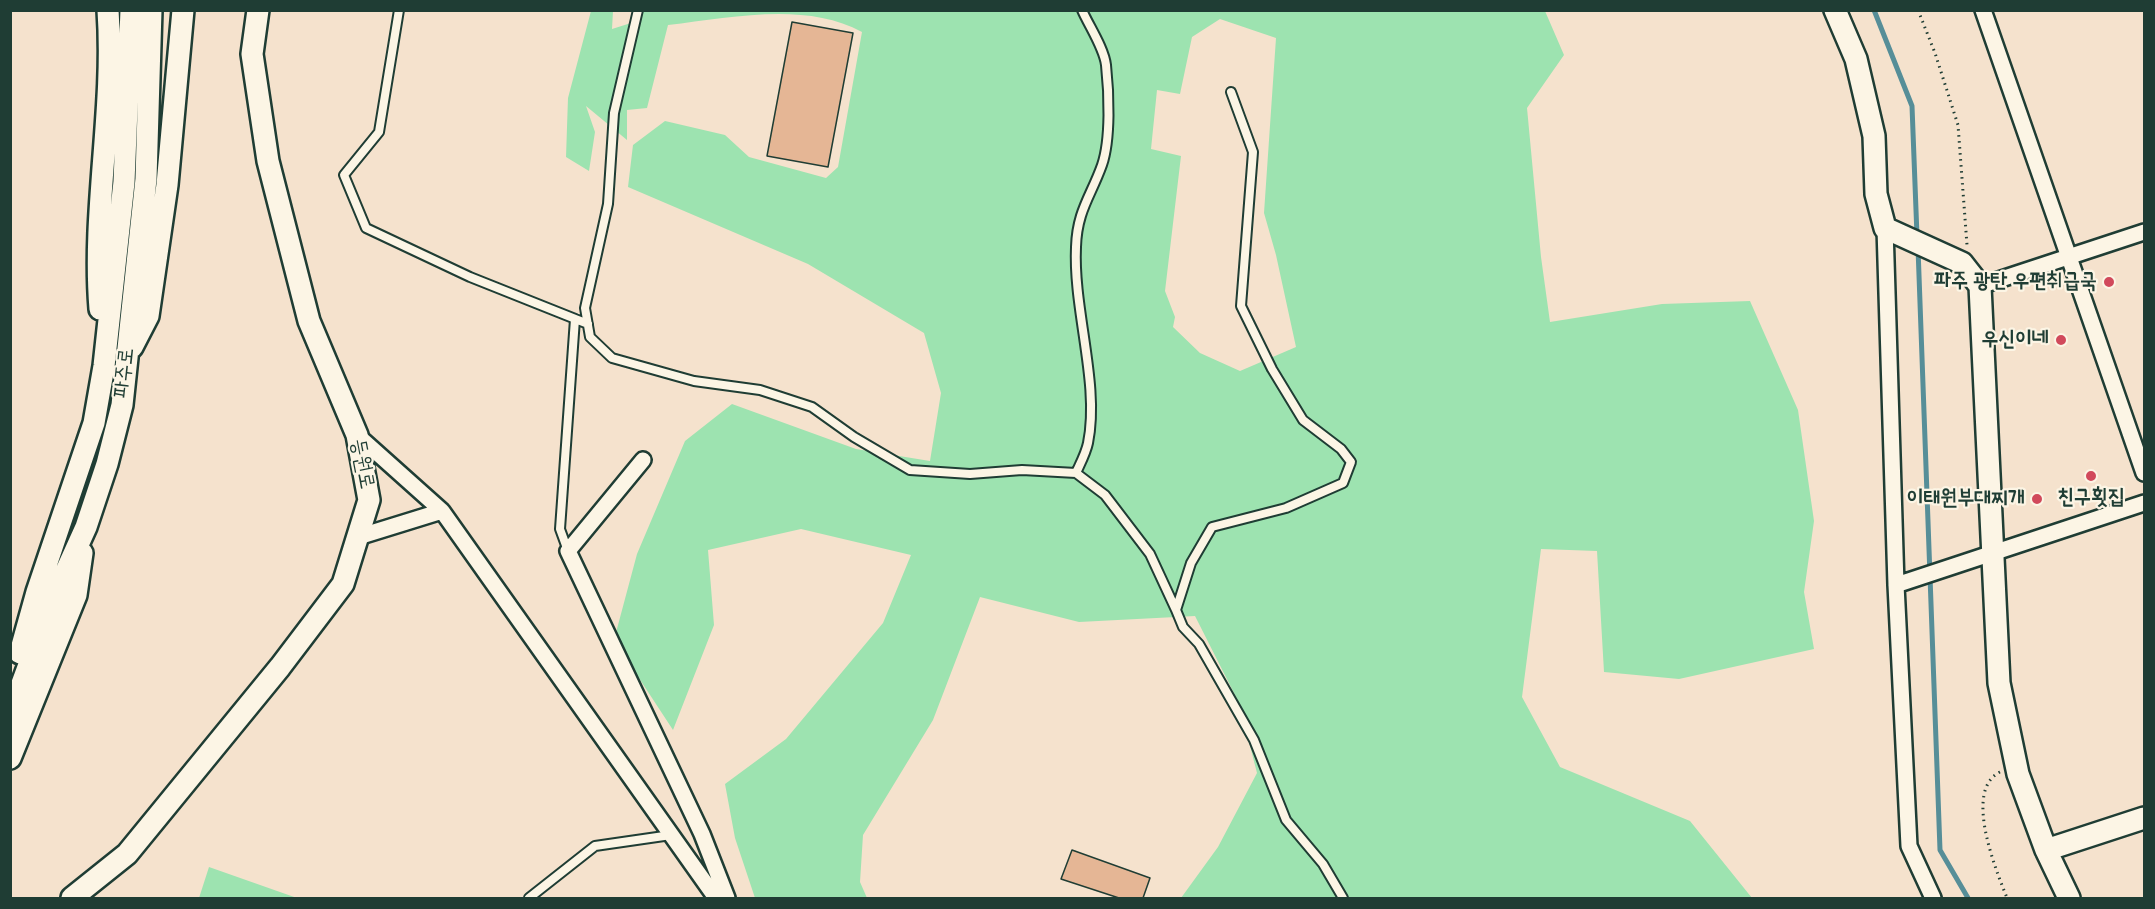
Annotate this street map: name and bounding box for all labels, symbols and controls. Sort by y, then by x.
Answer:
place label: 파주 광탄 우편취급국 [1934,269,2097,295]
marker: 파주 광탄 우편취급국 [2102,275,2116,289]
place label: 우신이네 [1981,327,2049,353]
marker: 우신이네 [2054,333,2068,347]
street label: 파주로 [110,346,140,400]
street label: 등원로 [345,437,379,491]
marker: 친구횟집 [2084,469,2098,483]
place label: 친구횟집 [2057,485,2125,511]
place label: 이태원부대찌개 [1907,486,2025,512]
marker: 이태원부대찌개 [2030,492,2044,506]

